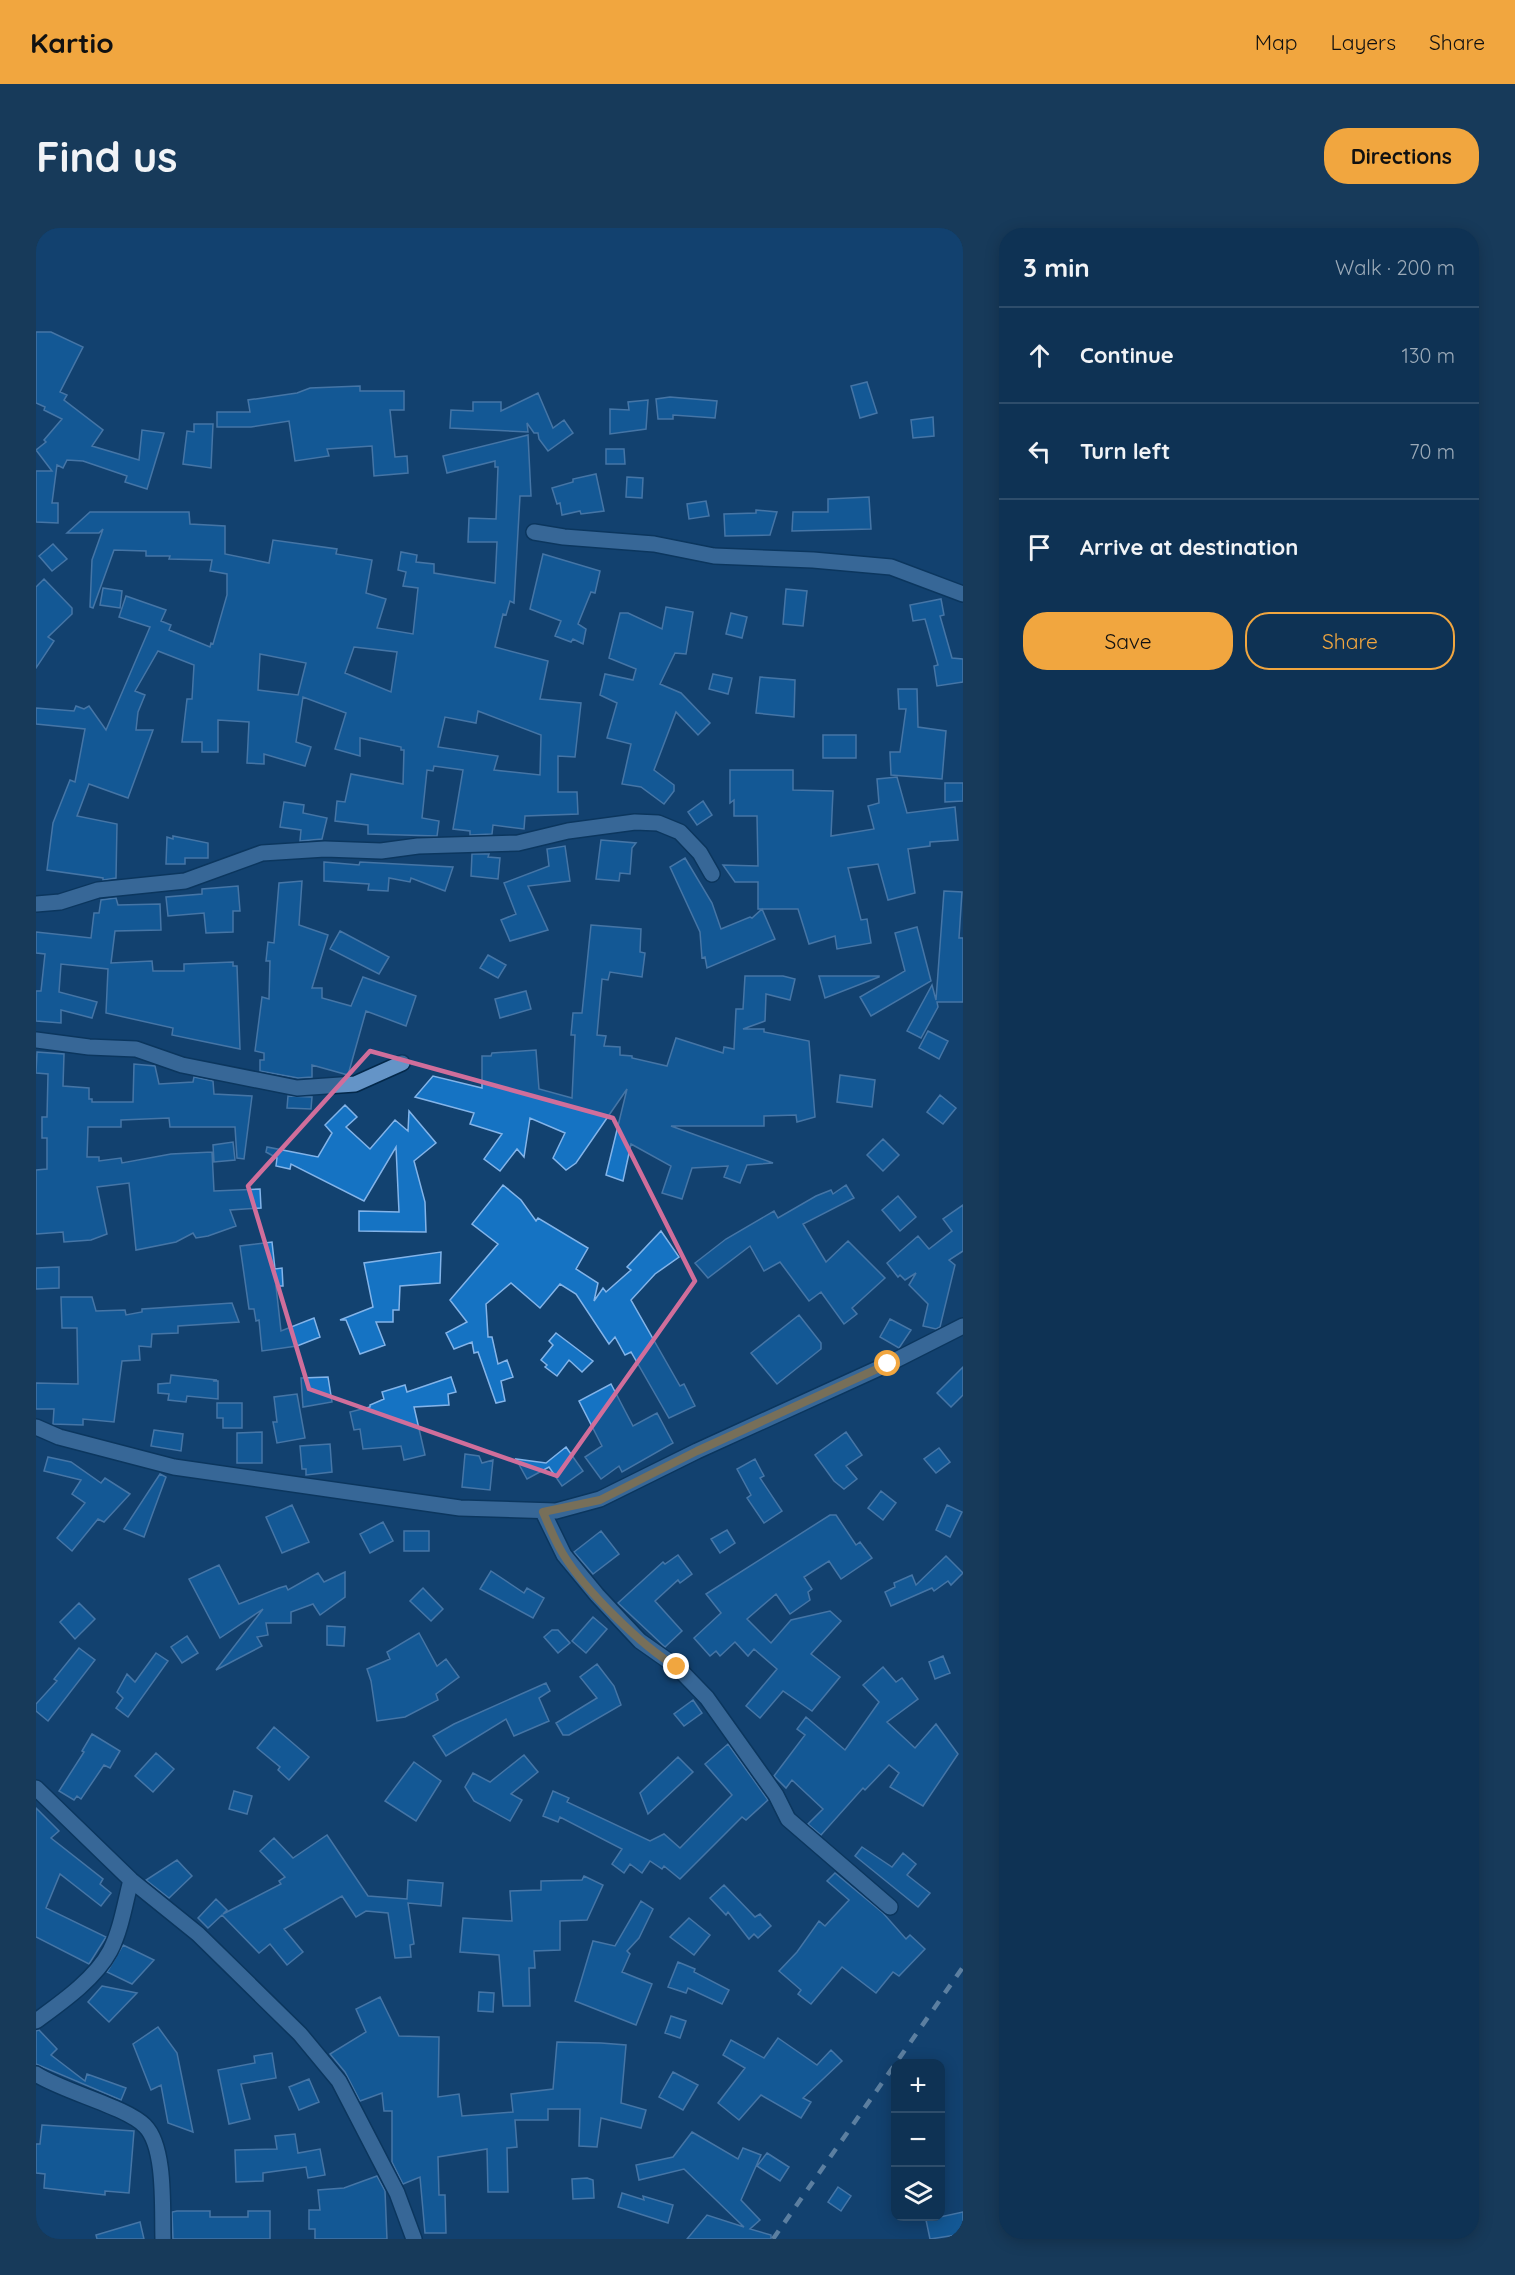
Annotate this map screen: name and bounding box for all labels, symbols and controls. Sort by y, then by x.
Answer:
text: Kartio [30,25,114,60]
text: Map [1255,29,1298,55]
text: Layers [1331,29,1396,55]
text: Share [1429,29,1485,55]
button: Directions [1324,128,1479,184]
text: Find us [36,130,178,183]
text: 3 min [1023,251,1090,284]
text: Walk · 200 m [1335,255,1455,280]
icon: ahead [1023,339,1056,372]
text: Continue [1080,341,1174,369]
text: 130 m [1402,343,1455,368]
icon: left [1023,435,1056,468]
text: Turn left [1080,437,1170,465]
text: 70 m [1409,439,1455,464]
icon: arrive [1023,531,1056,564]
text: Arrive at destination [1080,533,1298,561]
button: Save [1023,612,1233,670]
button: Share [1245,612,1455,670]
route start [874,1350,900,1376]
route end [663,1653,689,1679]
map controls [891,2059,945,2221]
button: + [891,2059,945,2113]
button: − [891,2113,945,2167]
button: layers [891,2167,945,2221]

